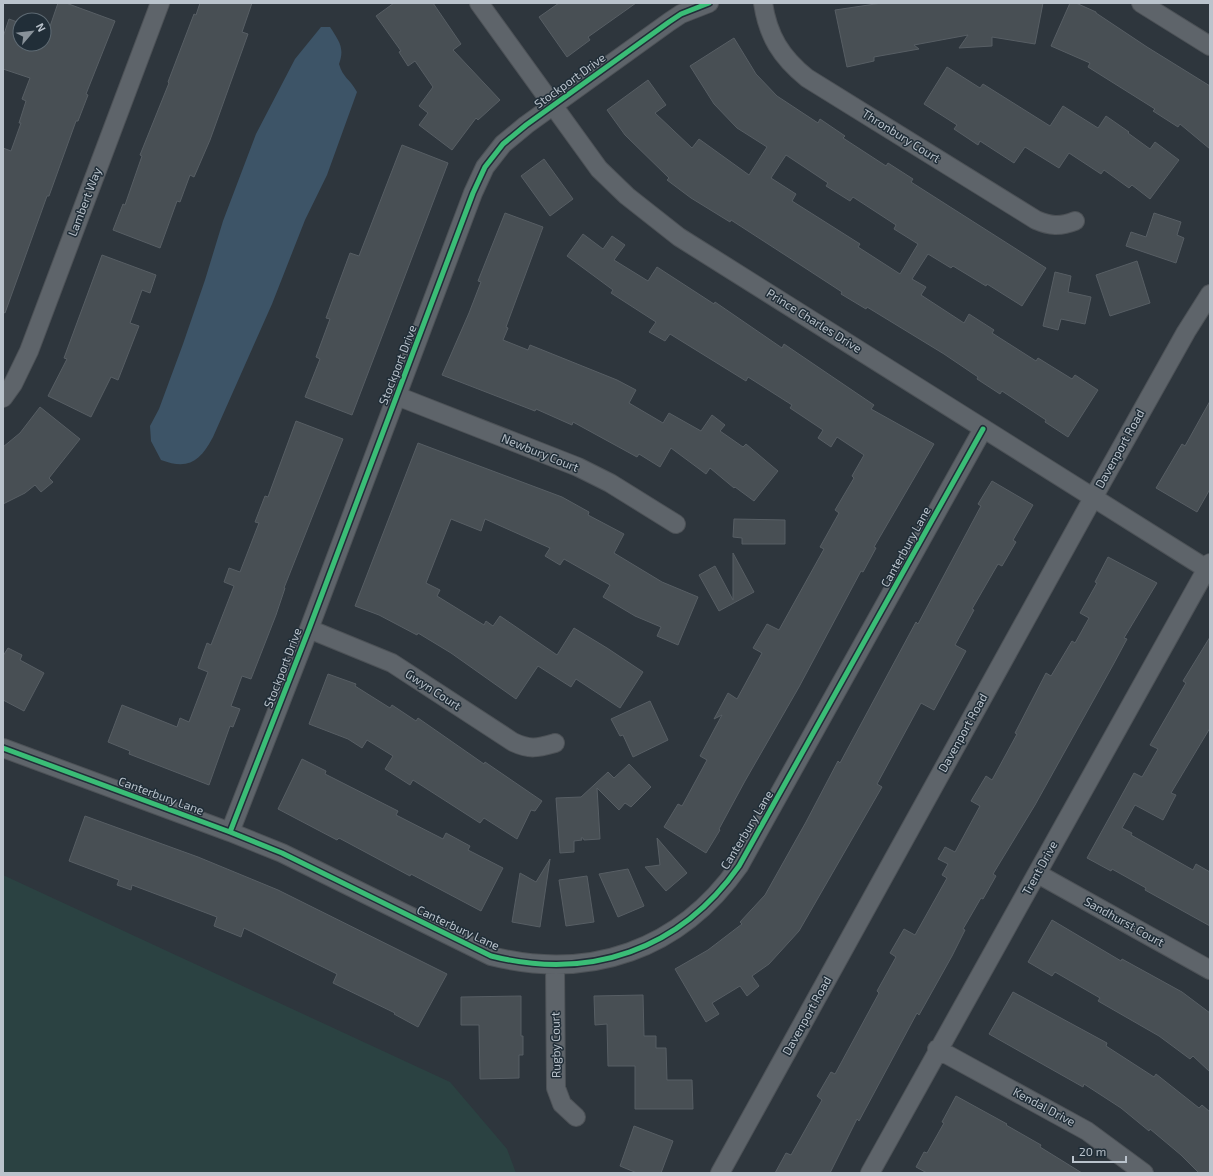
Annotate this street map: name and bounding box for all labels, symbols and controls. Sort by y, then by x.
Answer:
north arrow [12,12,52,52]
text: N [34,21,49,34]
street label: Stockport Drive [531,50,608,111]
street label: Thronbury Court [860,105,944,165]
street label: Lambert Way [65,165,104,238]
street label: Prince Charles Drive [765,285,865,355]
street label: Stockport Drive [375,323,419,407]
street label: Davenport Road [1092,407,1147,490]
street label: Newbury Court [500,430,581,474]
street label: Canterbury Lane [877,504,933,589]
street label: Stockport Drive [260,626,304,710]
street label: Gwyn Court [403,666,464,712]
street label: Davenport Road [935,691,990,774]
street label: Canterbury Lane [117,773,206,817]
street label: Canterbury Lane [717,787,775,872]
street label: Trent Drive [1019,838,1060,897]
street label: Sandhurst Court [1082,893,1167,949]
street label: Canterbury Lane [415,902,502,952]
street label: Davenport Road [779,974,834,1057]
street label: Rugby Court [547,1011,563,1078]
street label: Kendal Drive [1011,1084,1078,1128]
scale bar [1073,1138,1126,1164]
text: 20 m [1079,1144,1106,1158]

